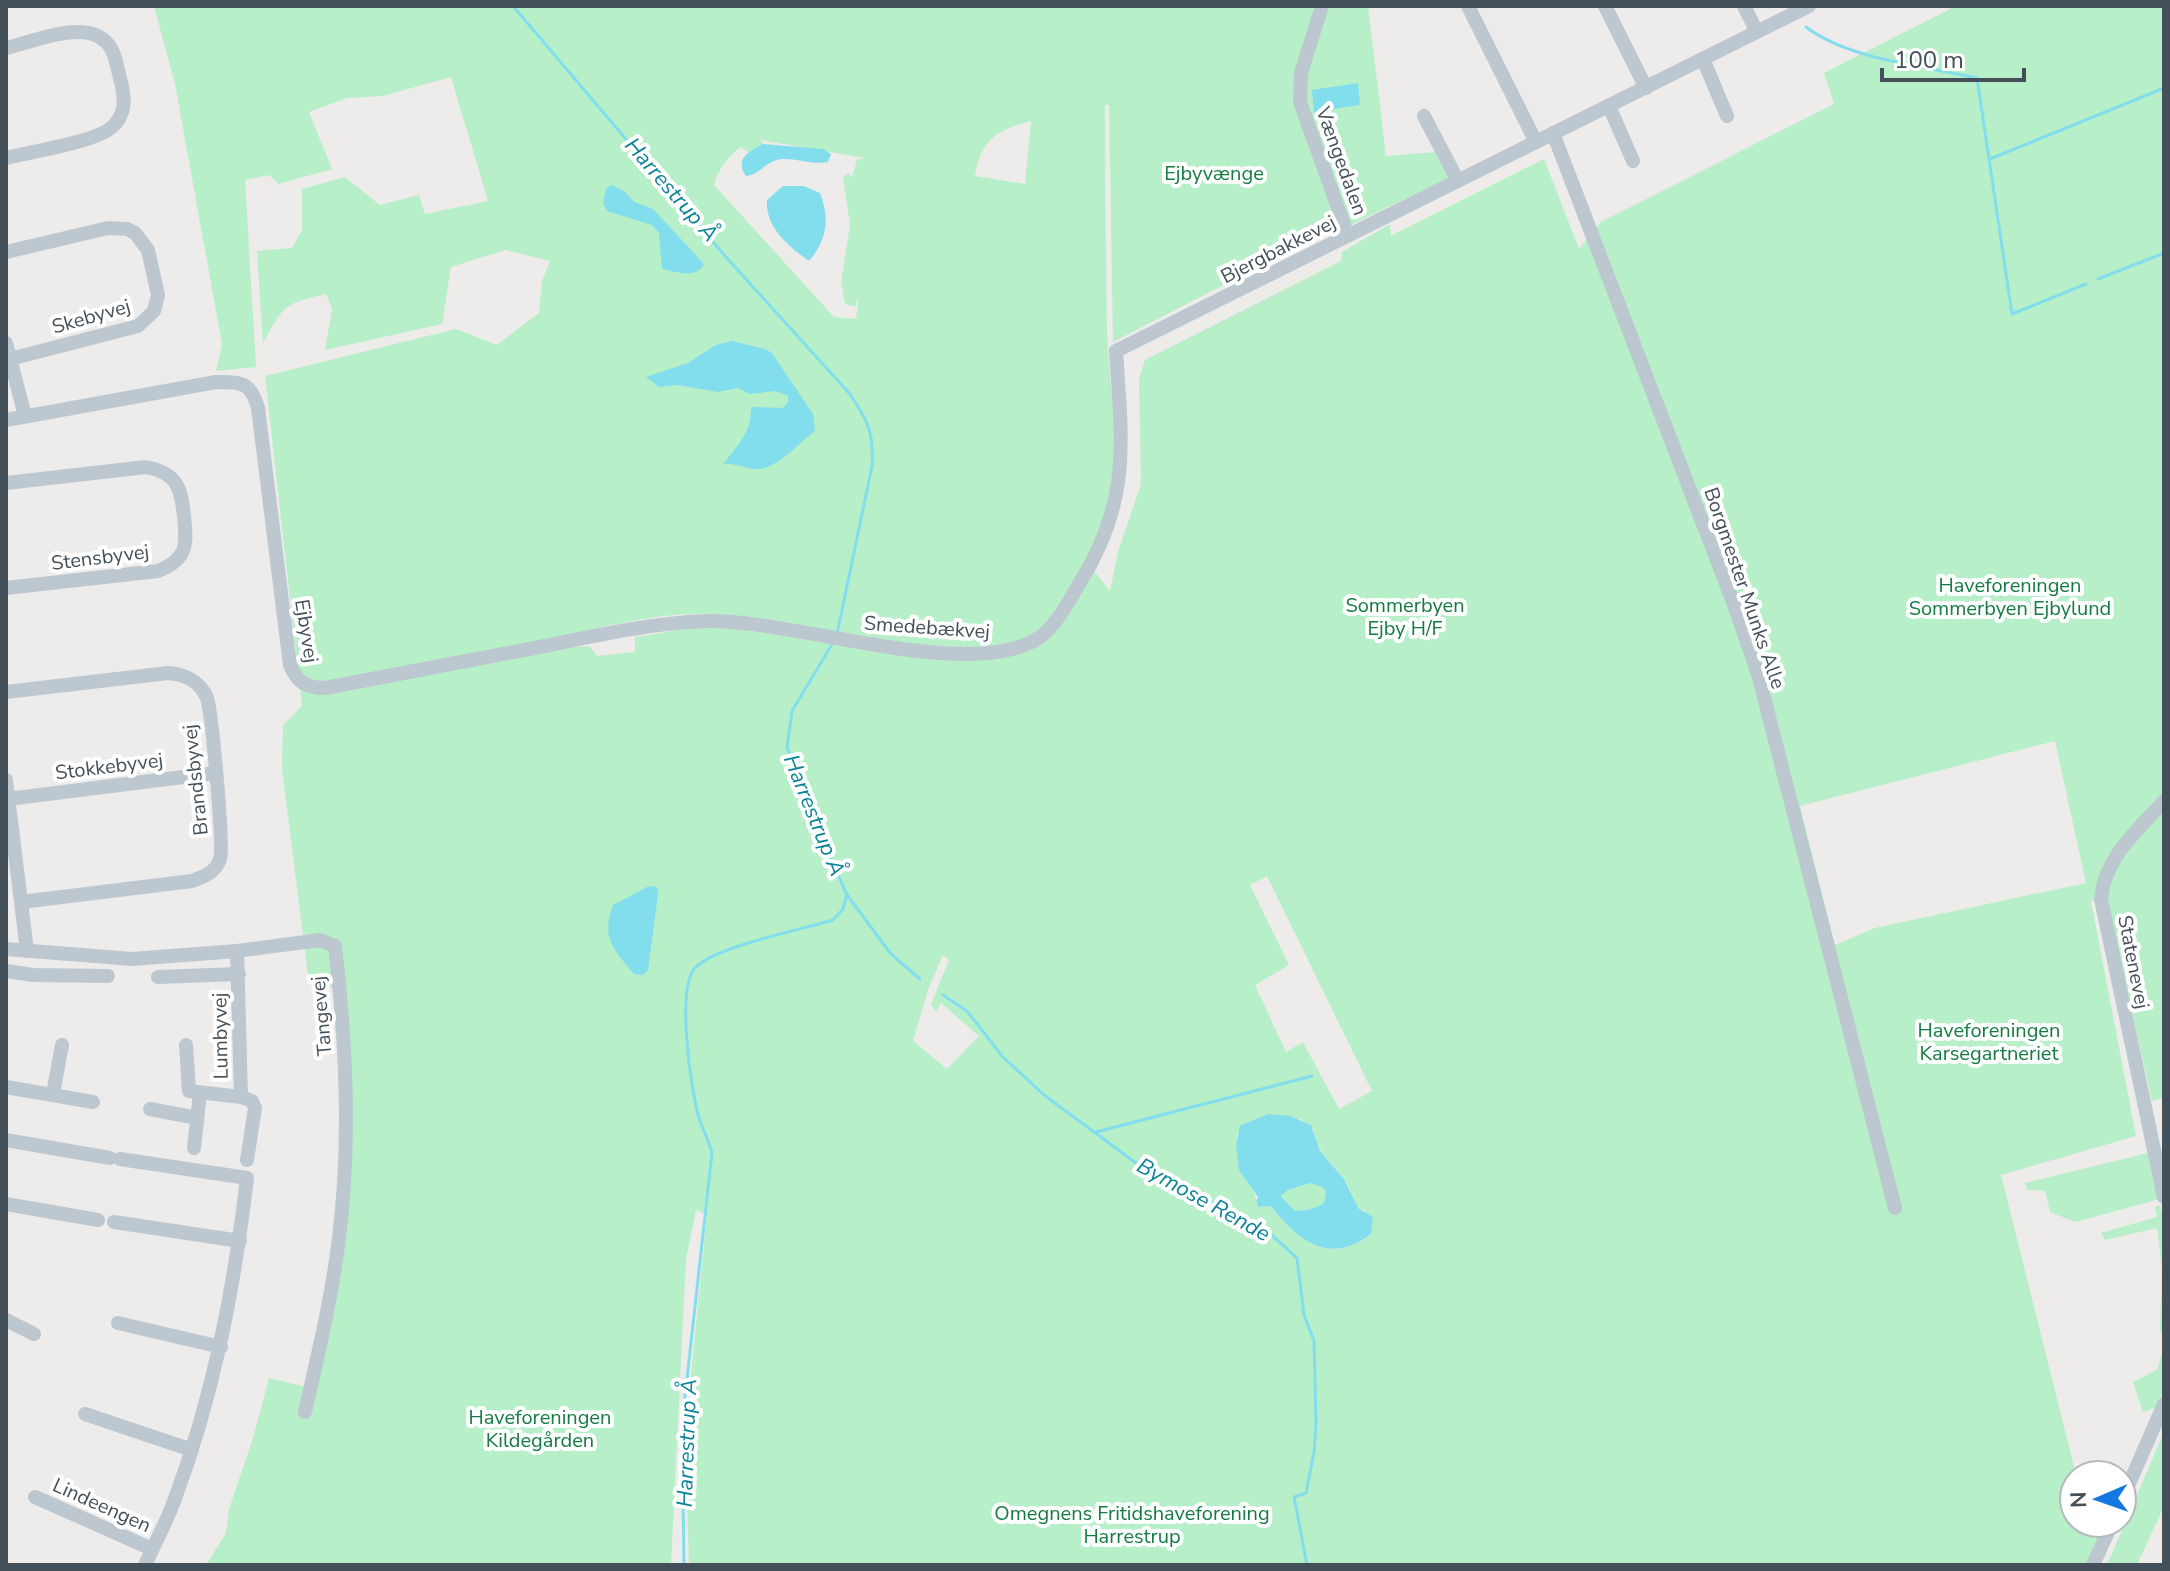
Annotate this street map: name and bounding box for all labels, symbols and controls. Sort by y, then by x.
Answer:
scale bar [1882,32,2024,82]
text: 100 m [1894,44,1964,76]
street label: Vængedalen [1309,102,1374,219]
water label: Harrestrup Å [618,131,725,248]
park label: Ejbyvænge [1164,160,1264,187]
street label: Bjergbakkevej [1216,209,1340,290]
street label: Skebyvej [49,292,133,341]
street label: Borgmester Munks Alle [1697,484,1792,693]
street label: Stensbyvej [50,538,151,577]
park label: Haveforeningen Sommerbyen Ejbylund [1909,572,2111,622]
park label: Sommerbyen Ejby H/F [1345,592,1465,642]
street label: Ejbyvej [288,597,325,665]
street label: Smedebækvej [863,610,991,645]
street label: Brandsbyvej [176,723,215,837]
street label: Stokkebyvej [54,746,164,786]
water label: Harrestrup Å [776,750,852,881]
street label: Statenevej [2111,913,2156,1011]
street label: Tangevej [305,975,338,1057]
street label: Lumbyvej [206,992,235,1080]
park label: Haveforeningen Karsegartneriet [1918,1017,2060,1067]
water label: Bymose Rende [1131,1151,1276,1249]
water label: Harrestrup Å [670,1378,704,1508]
park label: Haveforeningen Kildegården [469,1404,611,1454]
north arrow [2058,1459,2138,1539]
street label: Lindeengen [48,1472,155,1539]
text: N [2064,1491,2094,1508]
park label: Omegnens Fritidshaveforening Harrestrup [994,1500,1270,1550]

